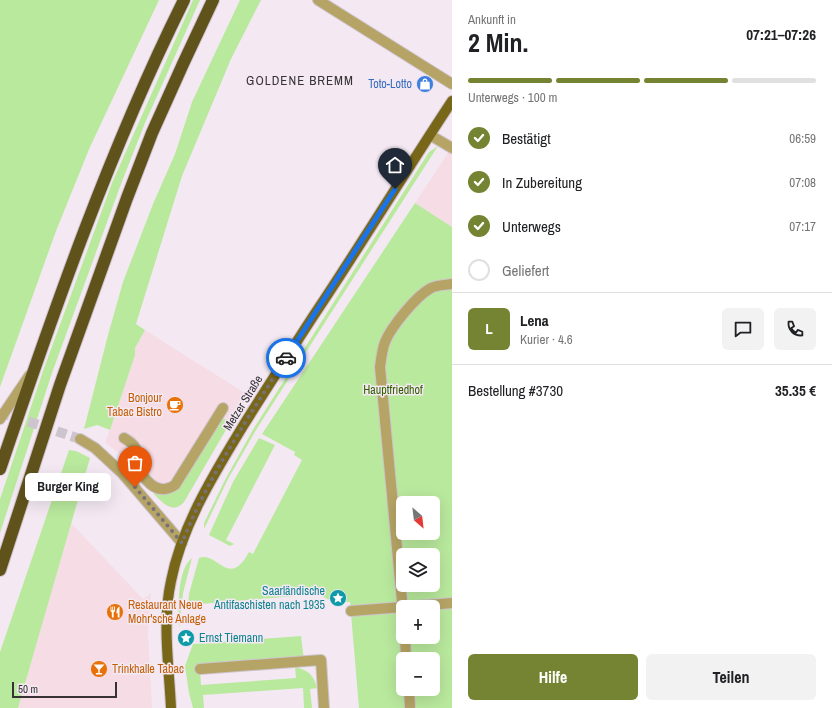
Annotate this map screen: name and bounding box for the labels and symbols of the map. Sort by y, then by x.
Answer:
district label: GOLDENE BREMM [246,72,354,89]
shop icon: Toto-Lotto [415,74,435,94]
place label: Toto-Lotto [368,76,412,92]
pin [378,148,412,189]
courier [266,338,306,378]
street label: Metzer Straße [220,372,266,434]
park label: Hauptfriedhof [363,382,423,398]
place label: Bonjour Tabac Bistro [107,390,163,420]
cafe icon: Bonjour Tabac Bistro [165,395,185,415]
pin [118,446,152,487]
callout: Burger King [25,473,111,501]
north arrow [396,496,440,540]
place label: Saarländische Antifaschisten nach 1935 [213,583,326,613]
place icon: Saarländische Antifaschisten nach 1935 [328,588,348,608]
place label: Restaurant Neue Mohr'sche Anlage [128,597,206,627]
restaurant icon: Restaurant Neue Mohr'sche Anlage [105,602,125,622]
place icon: Ernst Tiemann [176,628,196,648]
place label: Ernst Tiemann [199,630,263,646]
bar icon: Trinkhalle Tabac [89,659,109,679]
place label: Trinkhalle Tabac [112,661,184,677]
scale bar [12,680,117,699]

